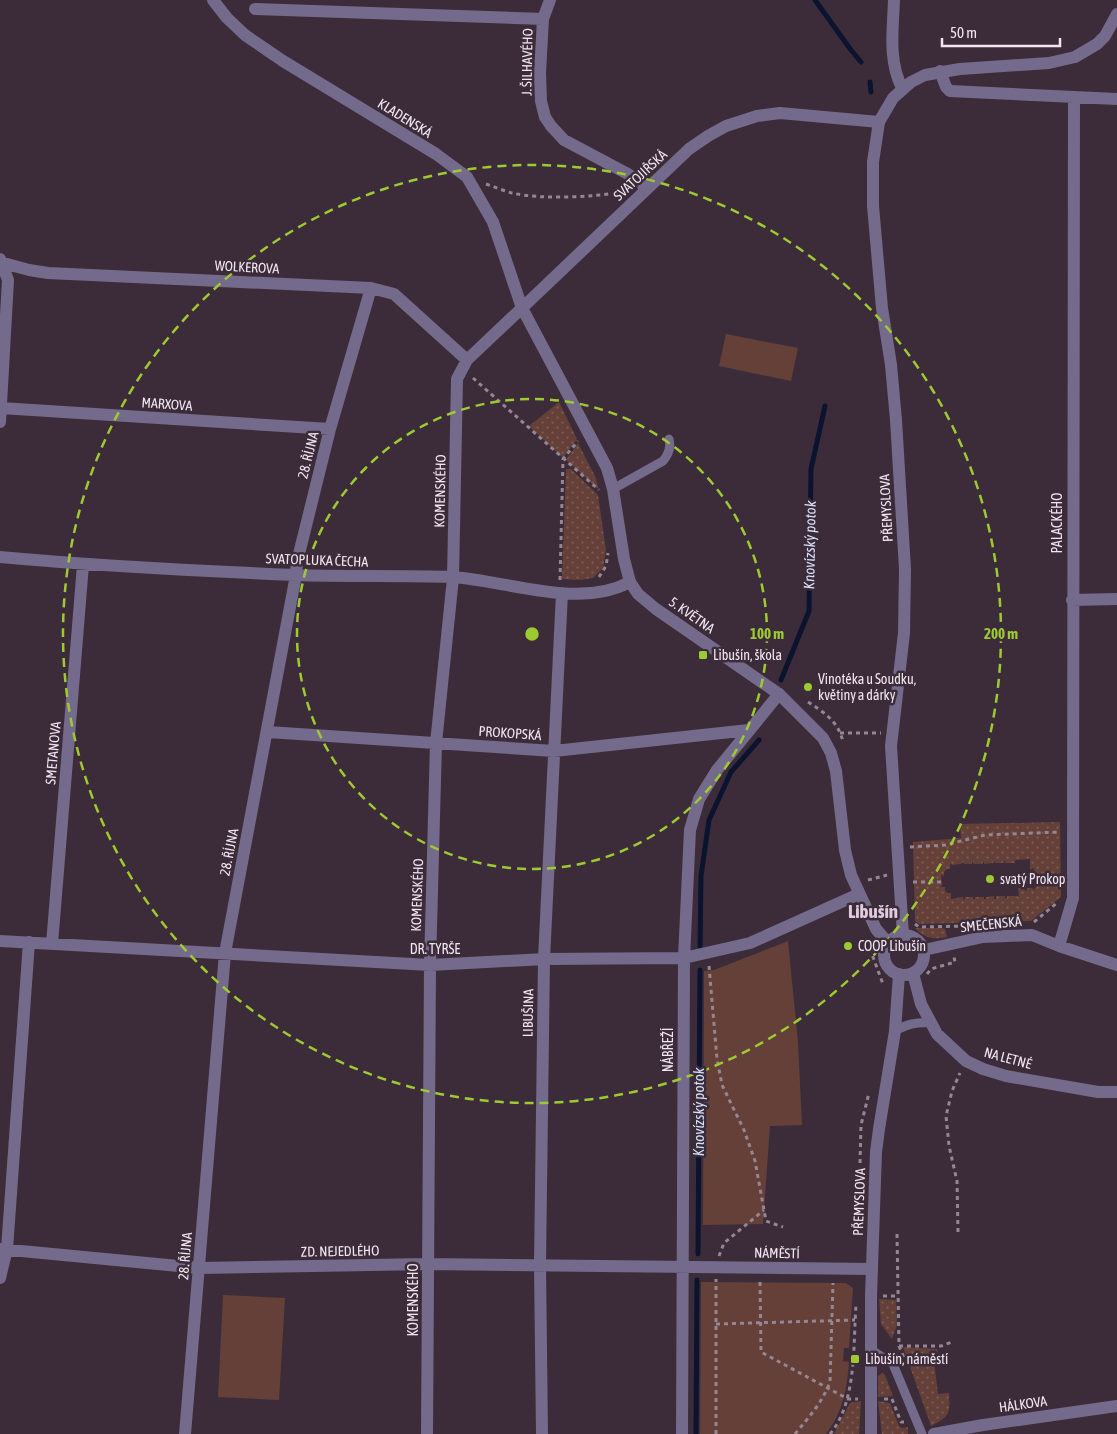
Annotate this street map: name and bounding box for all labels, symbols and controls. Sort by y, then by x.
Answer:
scale bar [942,15,1060,47]
text: 50 m [950,24,977,41]
street label: J. ŠILHAVÉHO [518,28,536,96]
street label: KLADENSKÁ [375,95,435,141]
street label: SVATOJIŘSKÁ [610,146,670,204]
street label: WOLKEROVA [214,257,280,277]
street label: MARXOVA [141,394,193,414]
street label: 28. ŘÍJNA [294,430,322,480]
street label: KOMENSKÉHO [431,454,449,528]
street label: PŘEMYSLOVA [876,474,896,542]
street label: PALACKÉHO [1049,493,1065,553]
water label: Knovízský potok [800,500,819,589]
street label: SVATOPLUKA ČECHA [265,549,369,570]
street label: 5. KVĚTNA [666,594,718,637]
centre of rings [523,625,541,643]
text: 100 m [750,625,784,642]
text: 200 m [984,625,1018,642]
place label: Libušín, škola [713,647,782,663]
marker: Libušín, škola [697,649,709,661]
place label: Vinotéka u Soudku, květiny a dárky [818,671,916,703]
marker: Vinotéka u Soudku, květiny a dárky [802,681,814,693]
street label: SMETANOVA [42,721,64,785]
street label: PROKOPSKÁ [478,723,542,743]
street label: 28. ŘÍJNA [217,827,241,877]
street label: KOMENSKÉHO [408,858,426,932]
place label: svatý Prokop [1000,871,1066,887]
marker: svatý Prokop [984,873,996,885]
district label: Libušín [848,900,898,922]
street label: SMEČENSKÁ [960,912,1022,935]
place label: COOP Libušín [858,938,926,954]
marker: COOP Libušín [842,940,854,952]
street label: DR. TYRŠE [410,941,460,957]
street label: LIBUŠINA [520,989,536,1037]
street label: NÁBŘEŽÍ [660,1028,676,1072]
street label: NA LETNÉ [982,1044,1034,1072]
water label: Knovízský potok [690,1067,707,1156]
street label: PŘEMYSLOVA [850,1168,868,1236]
street label: 28. ŘÍJNA [175,1231,195,1280]
street label: ZD. NEJEDLÉHO [301,1242,379,1260]
street label: NÁMĚSTÍ [754,1245,800,1261]
street label: KOMENSKÉHO [405,1263,421,1337]
place label: Libušín, náměstí [865,1351,948,1367]
marker: Libušín, náměstí [849,1353,861,1365]
street label: HÁLKOVA [998,1393,1048,1415]

